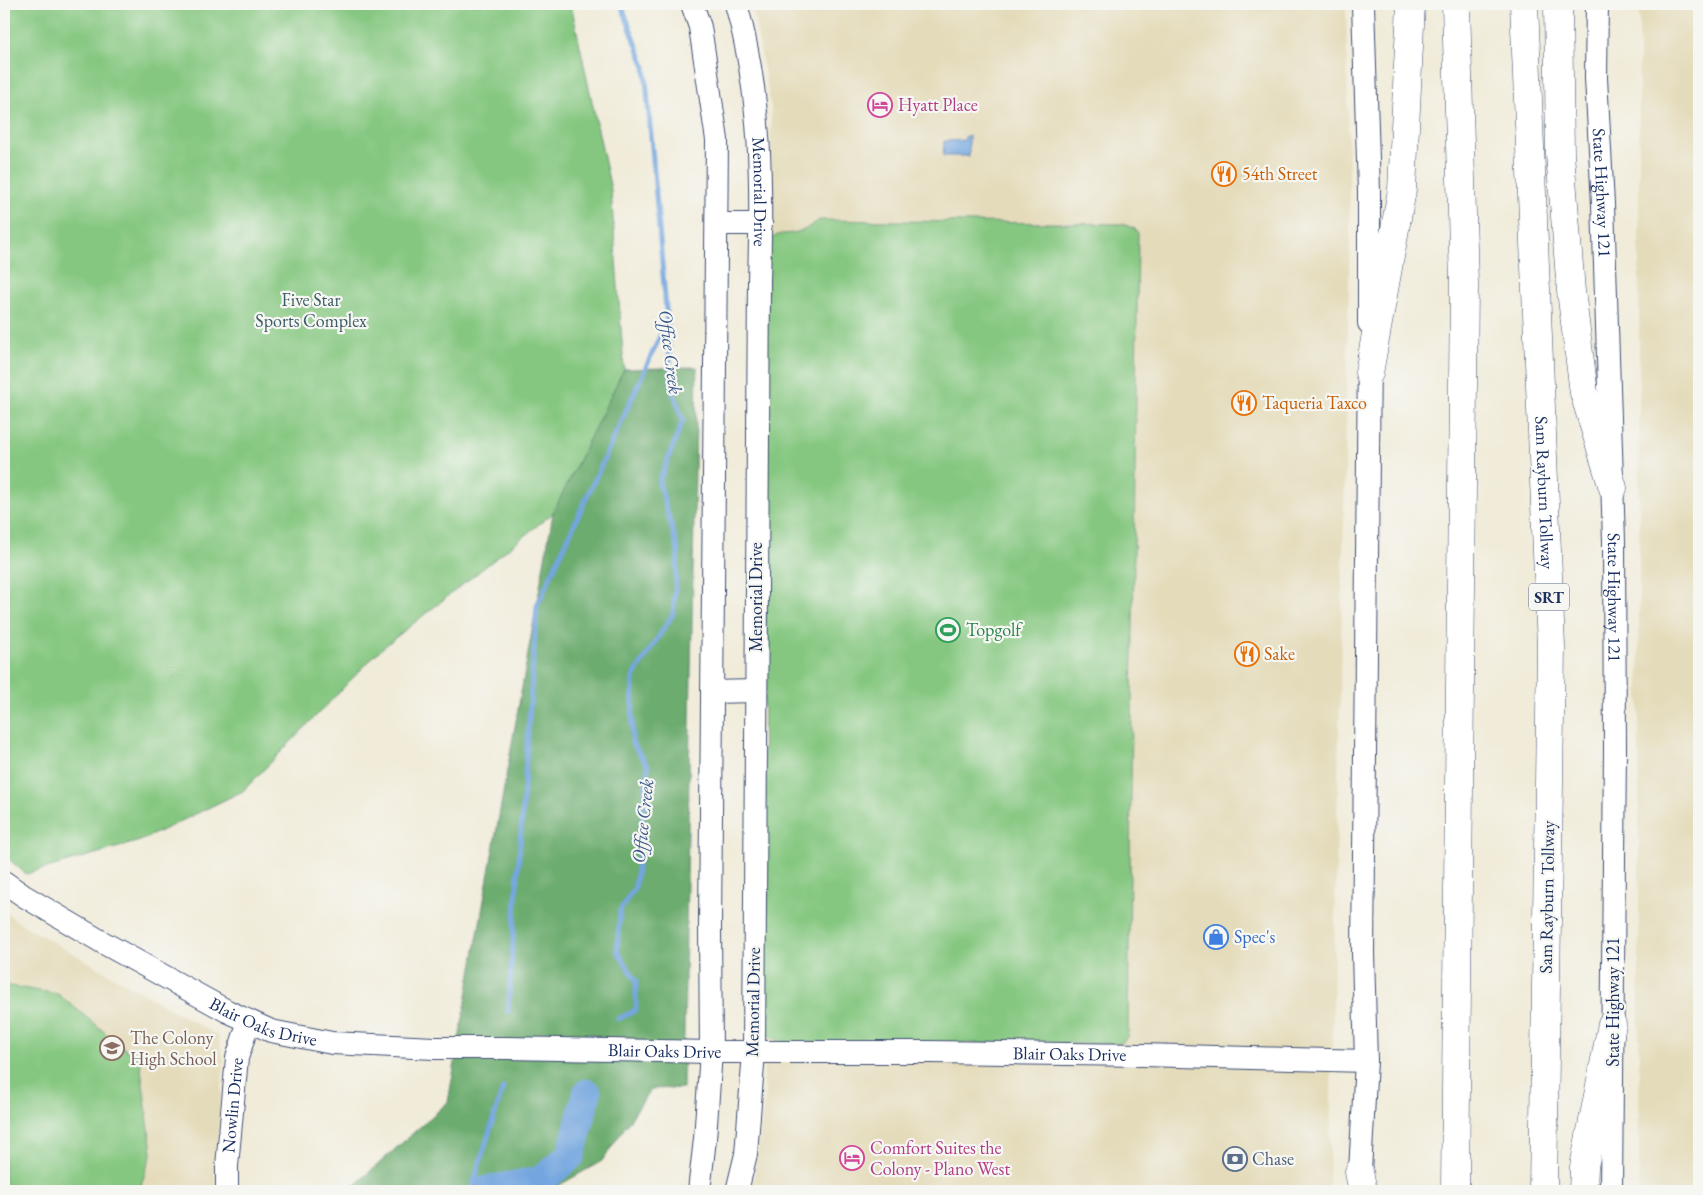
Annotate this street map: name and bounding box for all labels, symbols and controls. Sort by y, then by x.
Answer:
hotel icon: Hyatt Place [867,92,893,118]
place label: Hyatt Place [898,93,978,116]
street label: State Highway 121 [1588,127,1617,258]
street label: Memorial Drive [747,136,772,247]
restaurant icon: 54th Street [1211,161,1237,187]
place label: 54th Street [1242,162,1318,185]
park label: Five Star Sports Complex [255,288,367,332]
water label: Office Creek [653,308,688,396]
restaurant icon: Taqueria Taxco [1231,390,1257,416]
place label: Taqueria Taxco [1262,391,1367,414]
street label: Sam Rayburn Tollway [1530,415,1560,570]
street label: State Highway 121 [1603,532,1627,663]
street label: Memorial Drive [744,542,767,652]
road number: SRT [1529,584,1569,610]
sports icon: Topgolf [935,617,961,643]
place label: Topgolf [966,618,1023,641]
restaurant icon: Sake [1234,641,1260,667]
place label: Sake [1264,642,1295,665]
water label: Office Creek [626,777,659,864]
street label: Sam Rayburn Tollway [1534,820,1559,974]
shop icon: Spec's [1203,924,1229,950]
place label: Spec's [1234,925,1275,948]
street label: State Highway 121 [1601,937,1624,1067]
street label: Memorial Drive [740,947,765,1057]
street label: Blair Oaks Drive [206,992,319,1051]
place label: The Colony High School [130,1026,217,1070]
school or university icon: The Colony High School [99,1035,125,1061]
street label: Blair Oaks Drive [608,1038,721,1063]
street label: Blair Oaks Drive [1013,1041,1126,1066]
street label: Nowlin Drive [216,1057,248,1154]
place label: Comfort Suites the Colony - Plano West [870,1136,1010,1180]
hotel icon: Comfort Suites the Colony - Plano West [839,1145,865,1171]
bank icon: Chase [1222,1146,1248,1172]
place label: Chase [1252,1147,1294,1170]

